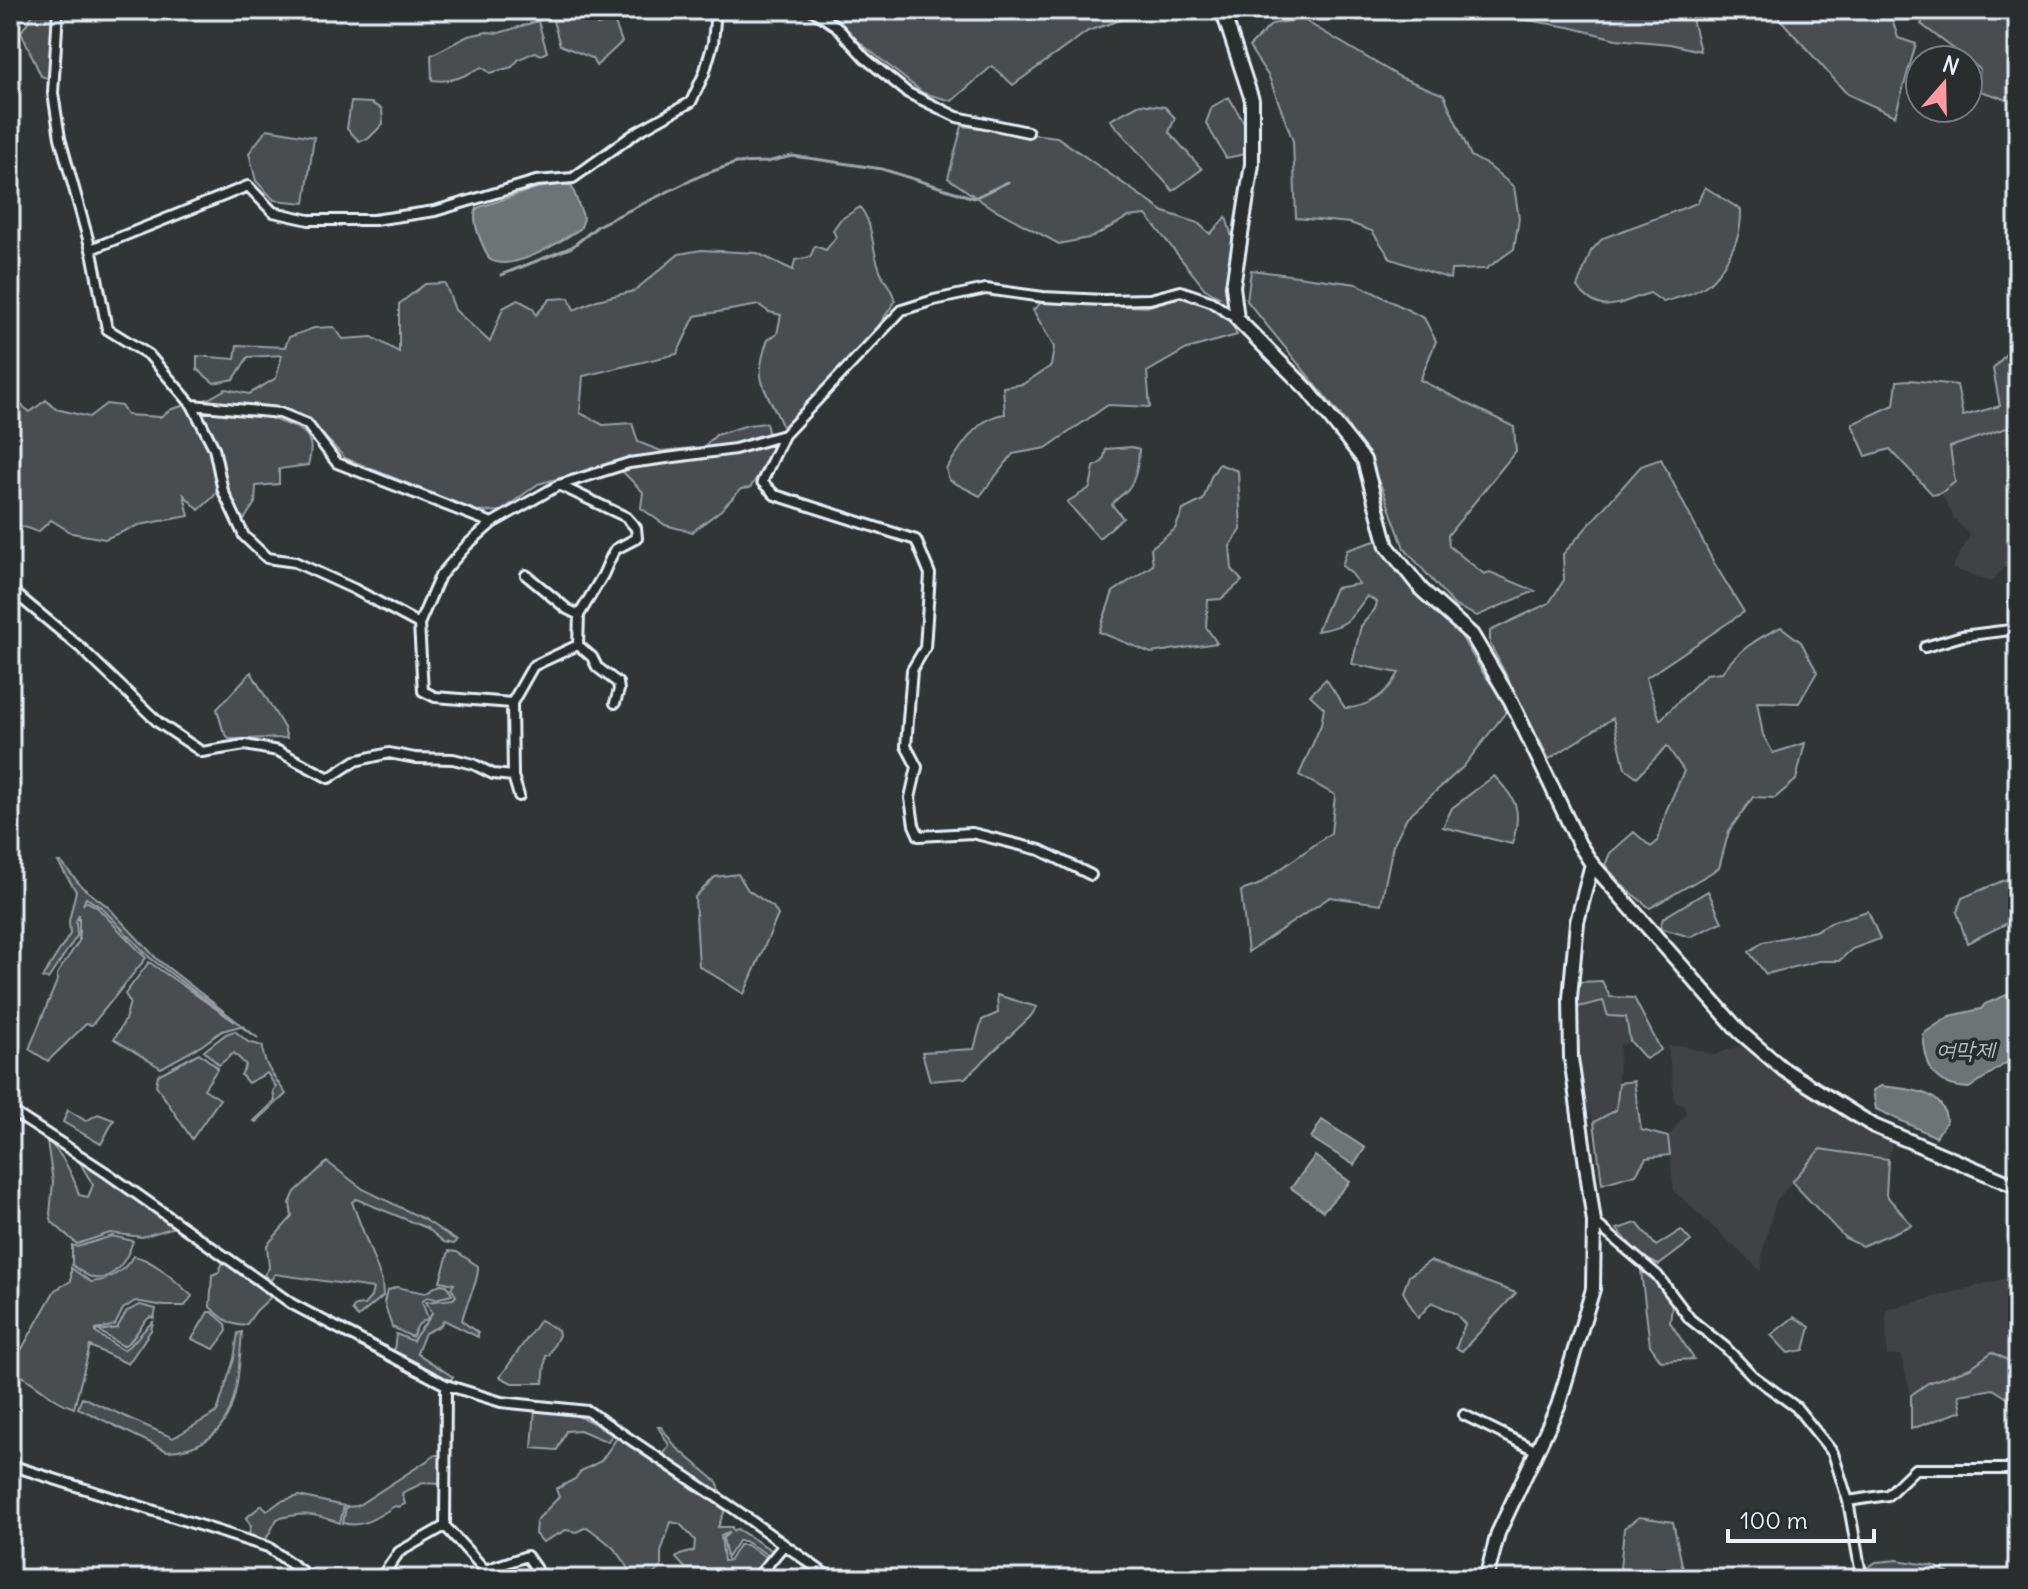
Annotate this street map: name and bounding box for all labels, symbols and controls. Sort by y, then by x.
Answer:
north arrow [1904,44,1984,124]
text: N [1939,49,1963,81]
water label: 여막제 [1936,1034,1998,1064]
scale bar [1728,1493,1874,1543]
text: 100 m [1740,1505,1808,1535]

